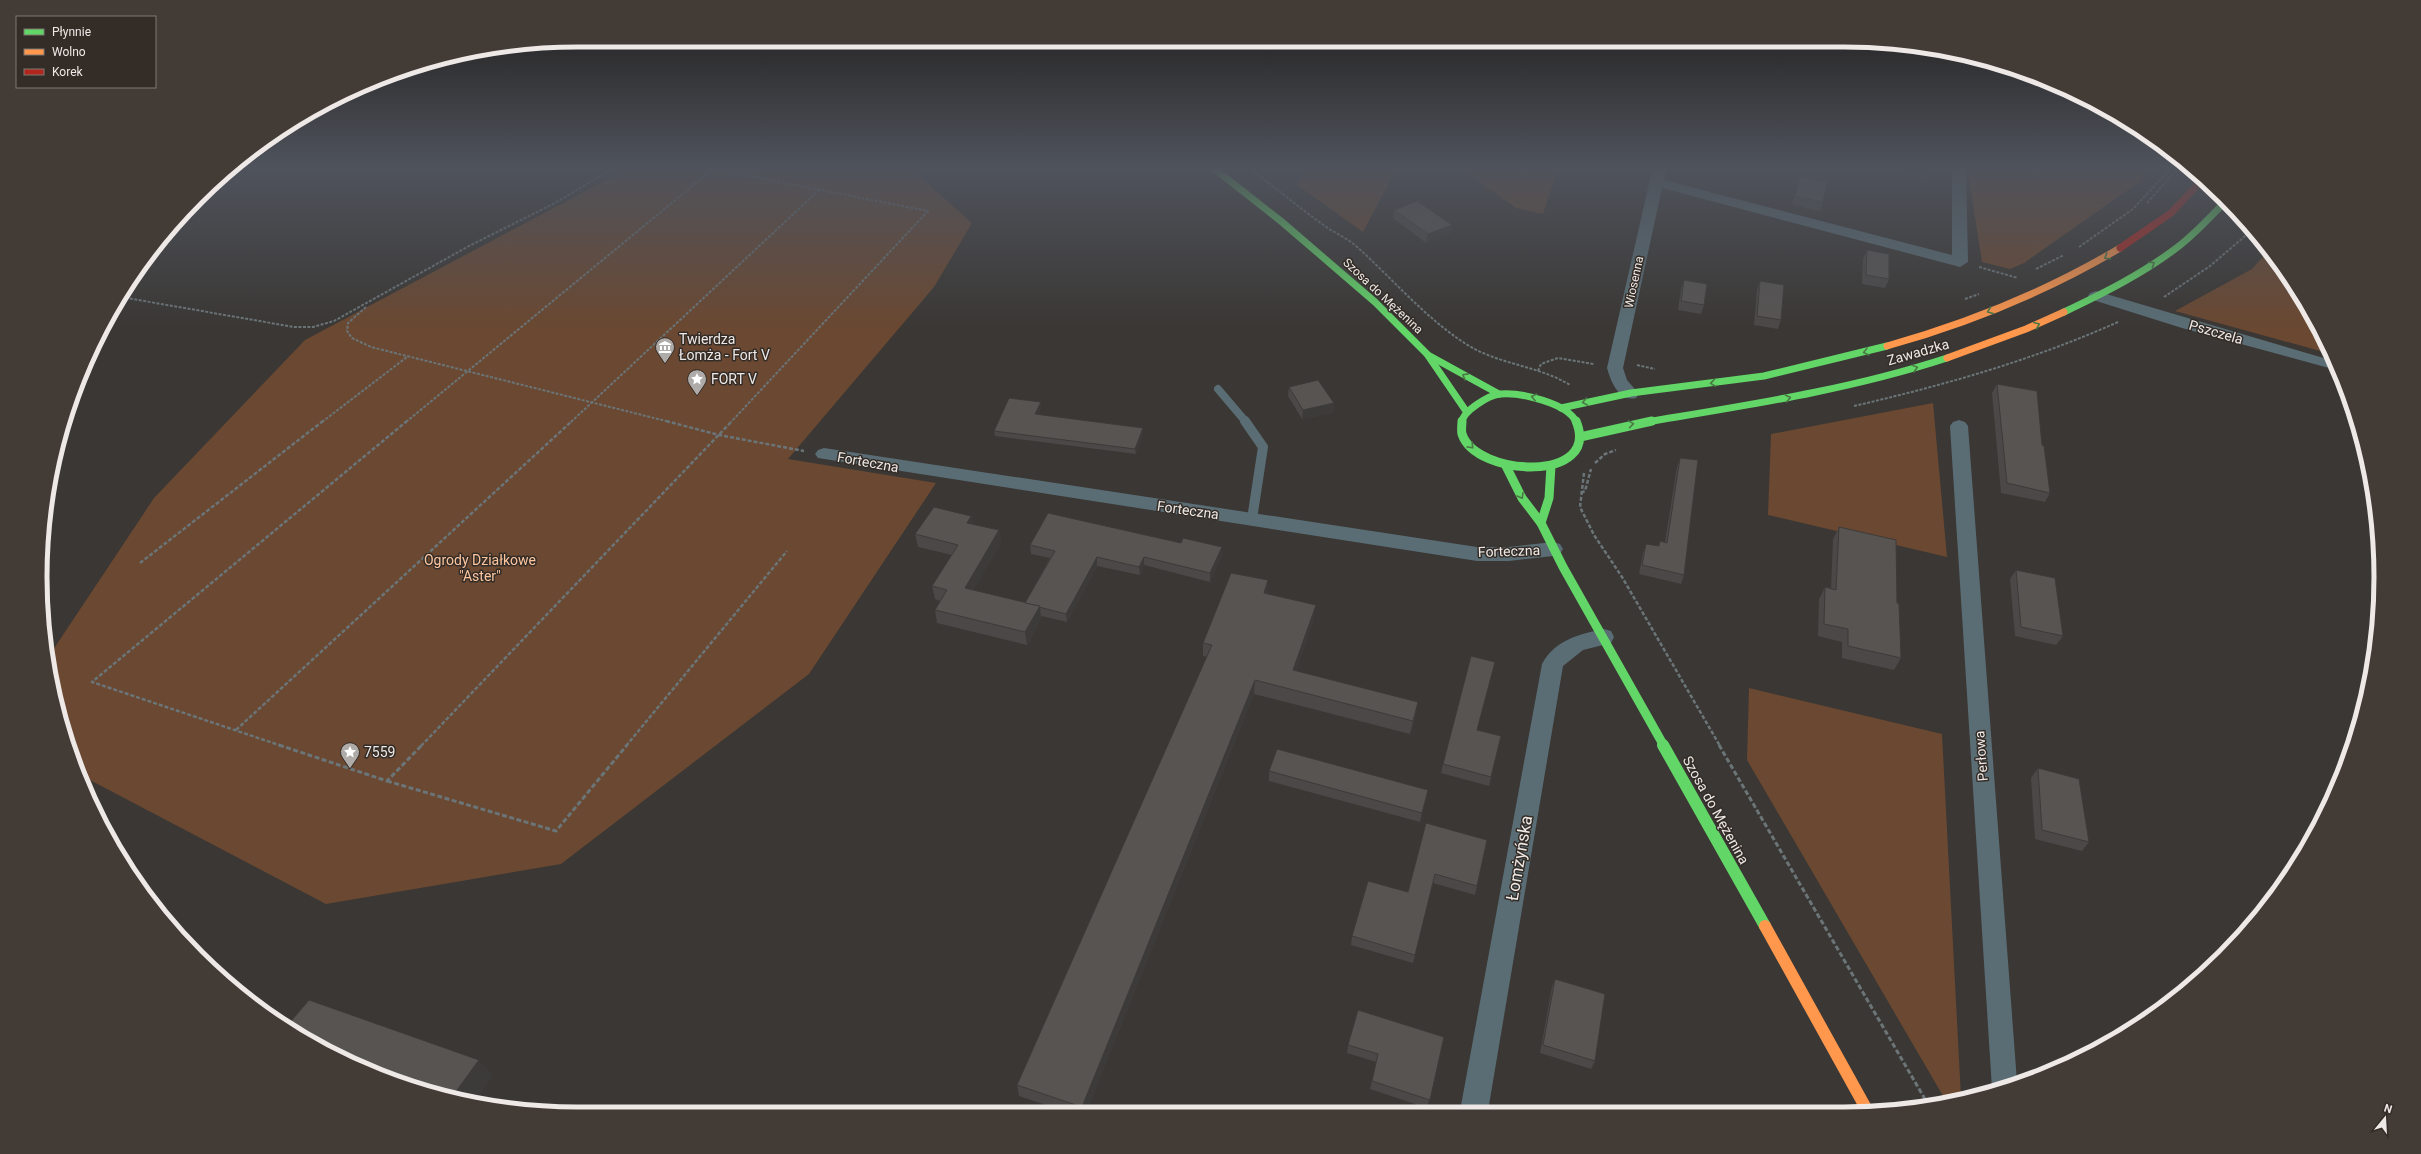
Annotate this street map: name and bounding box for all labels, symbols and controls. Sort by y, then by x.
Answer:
legend [16,16,156,88]
text: Płynnie [52,25,91,39]
text: Wolno [52,45,86,59]
text: Korek [52,65,84,79]
one-way arrow [2104,252,2111,259]
street label: Szosa do Mężenina [1340,255,1426,337]
street label: Wiosenna [1622,255,1646,309]
one-way arrow [2147,262,2154,269]
one-way arrow [1986,307,1993,315]
street label: Pszczela [2187,317,2245,347]
one-way arrow [2034,322,2041,330]
place label: Twierdza Łomża - Fort V [679,331,770,363]
museum icon: Twierdza Łomża - Fort V [654,336,676,364]
street label: Zawadzka [1885,336,1951,368]
one-way arrow [1863,347,1870,355]
one-way arrow [1911,364,1918,373]
place icon: FORT V [686,368,708,396]
place label: FORT V [711,371,757,387]
one-way arrow [1462,373,1469,380]
one-way arrow [1710,378,1716,387]
one-way arrow [1531,393,1537,401]
one-way arrow [1785,394,1791,402]
one-way arrow [1582,397,1588,406]
one-way arrow [1628,420,1634,429]
one-way arrow [1466,441,1474,449]
street label: Forteczna [836,449,900,475]
one-way arrow [1517,492,1524,499]
street label: Forteczna [1156,498,1220,522]
street label: Forteczna [1478,542,1540,560]
park label: Ogrody Działkowe "Aster" [424,552,536,584]
street label: Perłowa [1971,730,1991,782]
place icon: 7559 [339,741,361,769]
place label: 7559 [364,744,395,760]
street label: Szosa do Mężenina [1680,753,1752,867]
street label: Łomżyńska [1502,814,1536,902]
north arrow [2365,1098,2405,1138]
text: N [2382,1102,2394,1116]

